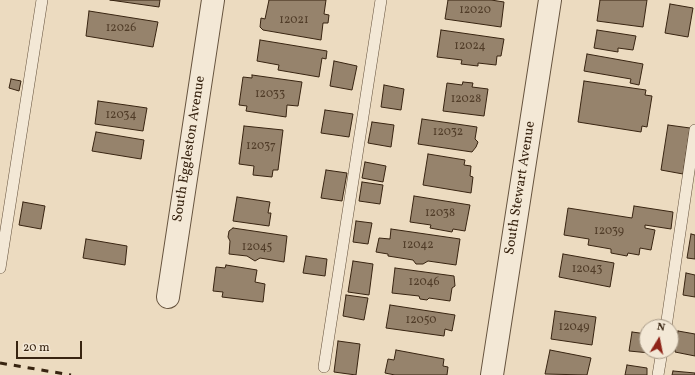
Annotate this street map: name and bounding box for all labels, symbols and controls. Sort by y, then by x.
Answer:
house number: 12020 [459,4,491,18]
house number: 12021 [279,14,309,28]
house number: 12026 [106,22,136,36]
house number: 12024 [454,40,486,54]
street label: South Eggleston Avenue [170,75,210,223]
house number: 12033 [255,88,285,102]
house number: 12028 [451,93,481,107]
house number: 12034 [105,109,137,123]
street label: South Stewart Avenue [502,120,540,256]
house number: 12032 [433,126,463,140]
house number: 12037 [246,140,276,154]
house number: 12038 [425,207,455,221]
house number: 12039 [594,225,624,239]
house number: 12042 [402,239,434,253]
house number: 12045 [242,241,272,255]
house number: 12043 [572,263,602,277]
house number: 12046 [408,276,440,290]
house number: 12050 [406,314,436,328]
north arrow [639,319,679,359]
text: N [656,320,666,336]
house number: 12049 [559,321,589,335]
scale bar [18,333,84,359]
text: 20 m [23,340,50,356]

